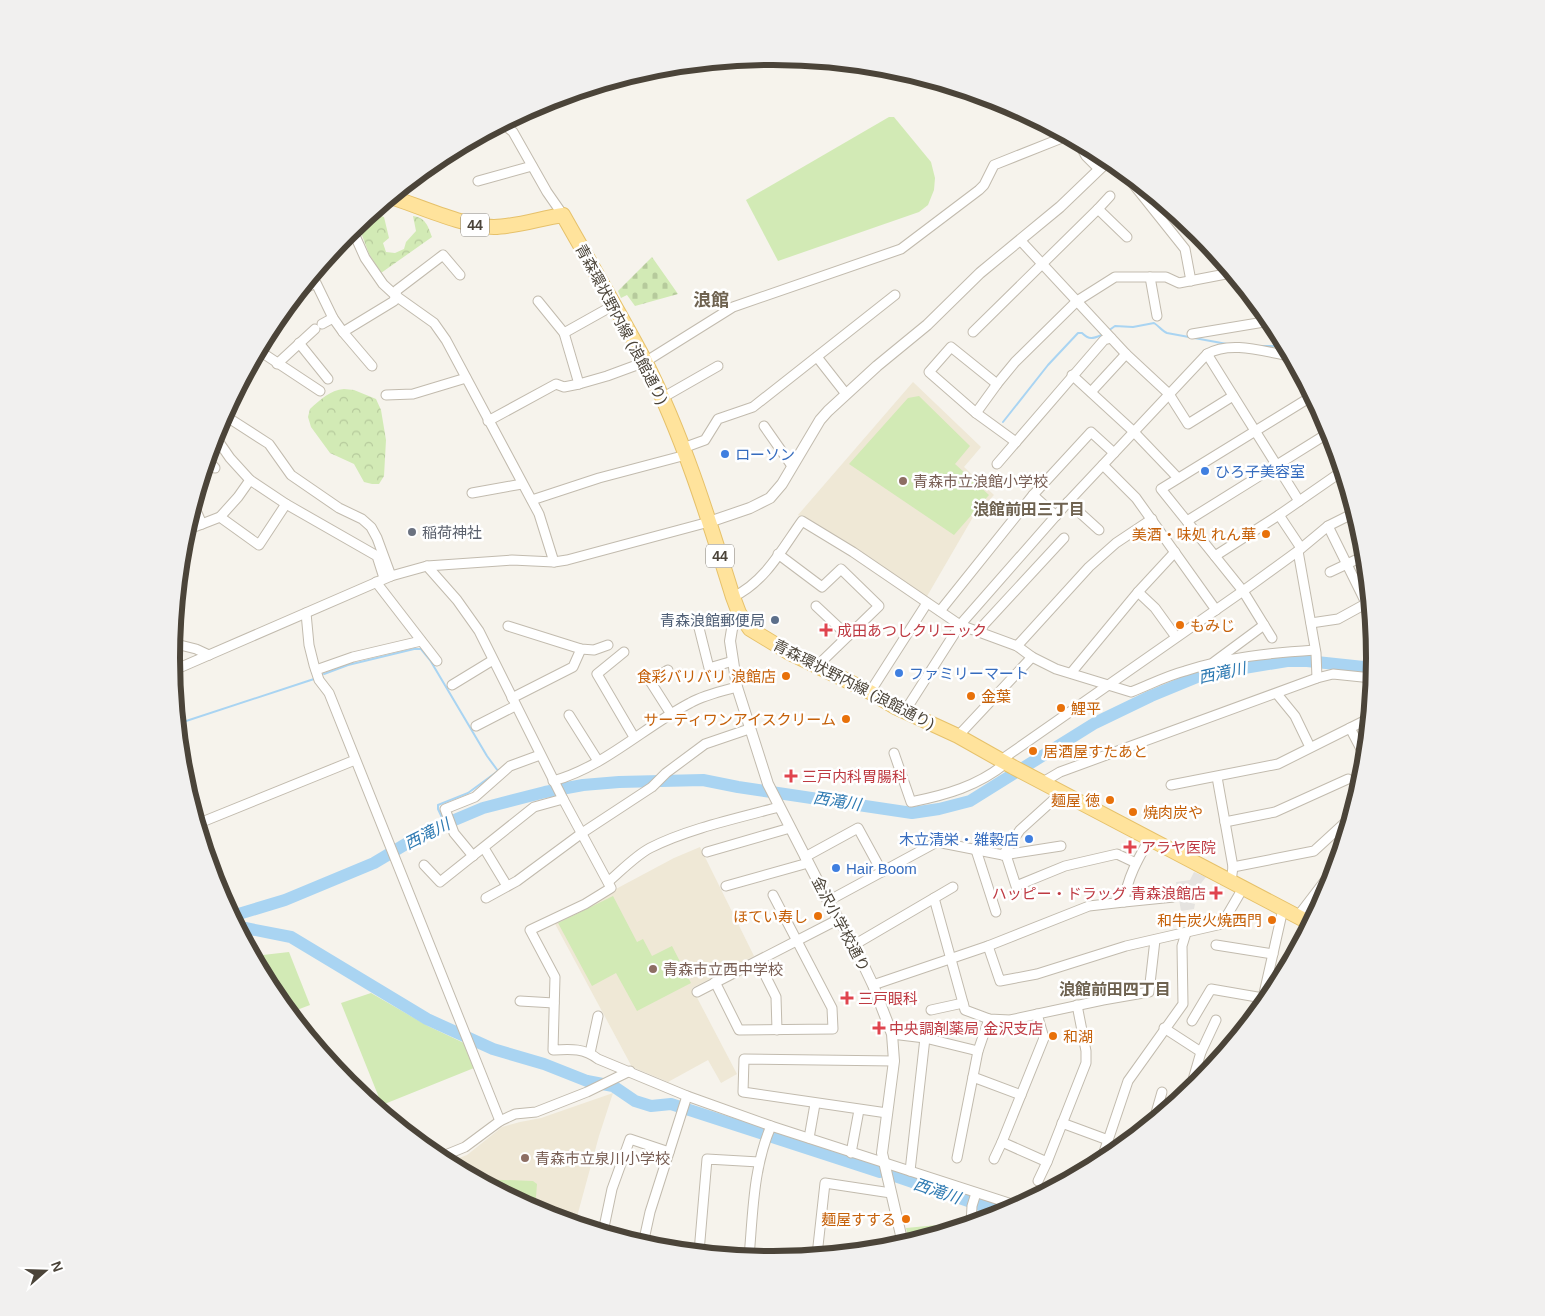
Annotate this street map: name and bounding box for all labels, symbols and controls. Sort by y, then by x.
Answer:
road number: 44 [461,214,489,236]
street label: 青森環状野内線 (浪館通り) [572,241,672,407]
district label: 浪館 [693,290,729,310]
place label: ローソン [735,446,795,463]
marker: ローソン [719,448,731,460]
place label: ひろ子美容室 [1215,463,1305,480]
marker: ひろ子美容室 [1199,465,1211,477]
place label: 青森市立浪館小学校 [913,473,1048,490]
marker: 青森市立浪館小学校 [897,475,909,487]
district label: 浪館前田三丁目 [973,501,1085,518]
place label: 稲荷神社 [422,524,482,541]
marker: 稲荷神社 [406,526,418,538]
place label: 美酒・味処 れん華 [1132,526,1256,543]
marker: 美酒・味処 れん華 [1260,528,1272,540]
road number: 44 [706,544,734,568]
place label: 青森浪館郵便局 [660,612,765,629]
marker: 青森浪館郵便局 [769,614,781,626]
place label: もみじ [1190,617,1235,634]
marker: もみじ [1174,619,1186,631]
place label: 成田あつしクリニック [837,622,987,639]
marker: 成田あつしクリニック [819,623,833,637]
street label: 青森環状野内線 (浪館通り) [770,636,938,732]
water label: 西滝川 [1197,659,1249,686]
place label: ファミリーマート [909,665,1029,682]
marker: ファミリーマート [893,667,905,679]
place label: 食彩バリバリ 浪館店 [637,668,776,685]
marker: 食彩バリバリ 浪館店 [780,670,792,682]
place label: 金葉 [981,688,1011,705]
marker: 金葉 [965,690,977,702]
place label: 鯉平 [1071,700,1101,717]
marker: 鯉平 [1055,702,1067,714]
place label: サーティワンアイスクリーム [644,711,836,728]
marker: サーティワンアイスクリーム [840,713,852,725]
place label: 居酒屋すたあと [1043,743,1148,760]
marker: 居酒屋すたあと [1027,745,1039,757]
place label: 三戸内科胃腸科 [802,768,907,785]
marker: 三戸内科胃腸科 [784,769,798,783]
water label: 西滝川 [812,789,864,813]
place label: 麺屋 徳 [1051,792,1100,809]
marker: 麺屋 徳 [1104,794,1116,806]
place label: 焼肉炭や [1143,804,1203,821]
marker: 焼肉炭や [1127,806,1139,818]
water label: 西滝川 [402,815,454,852]
place label: 木立清栄・雑穀店 [899,831,1019,848]
marker: 木立清栄・雑穀店 [1023,833,1035,845]
place label: アラヤ医院 [1141,839,1216,856]
marker: アラヤ医院 [1123,840,1137,854]
place label: Hair Boom [846,860,917,877]
marker: Hair Boom [830,862,842,874]
street label: 金沢小学校通り [809,874,873,974]
place label: ハッピー・ドラッグ 青森浪館店 [992,885,1206,902]
marker: ハッピー・ドラッグ 青森浪館店 [1210,887,1222,899]
place label: ほてい寿し [733,908,808,925]
marker: ほてい寿し [812,910,824,922]
place label: 和牛炭火焼西門 [1157,912,1262,929]
marker: 和牛炭火焼西門 [1266,914,1278,926]
place label: 青森市立西中学校 [663,961,783,978]
marker: 青森市立西中学校 [647,963,659,975]
district label: 浪館前田四丁目 [1059,981,1171,998]
place label: 三戸眼科 [858,990,918,1007]
marker: 三戸眼科 [840,991,854,1005]
place label: 中央調剤薬局 金沢支店 [889,1020,1043,1037]
marker: 中央調剤薬局 金沢支店 [873,1022,885,1034]
place label: 和湖 [1063,1028,1093,1045]
marker: 和湖 [1047,1030,1059,1042]
place label: 青森市立泉川小学校 [535,1150,670,1167]
marker: 青森市立泉川小学校 [519,1152,531,1164]
water label: 西滝川 [912,1175,964,1207]
place label: 麺屋すする [821,1211,896,1228]
marker: 麺屋すする [900,1213,912,1225]
north arrow [20,1246,70,1296]
text: N [48,1259,66,1274]

